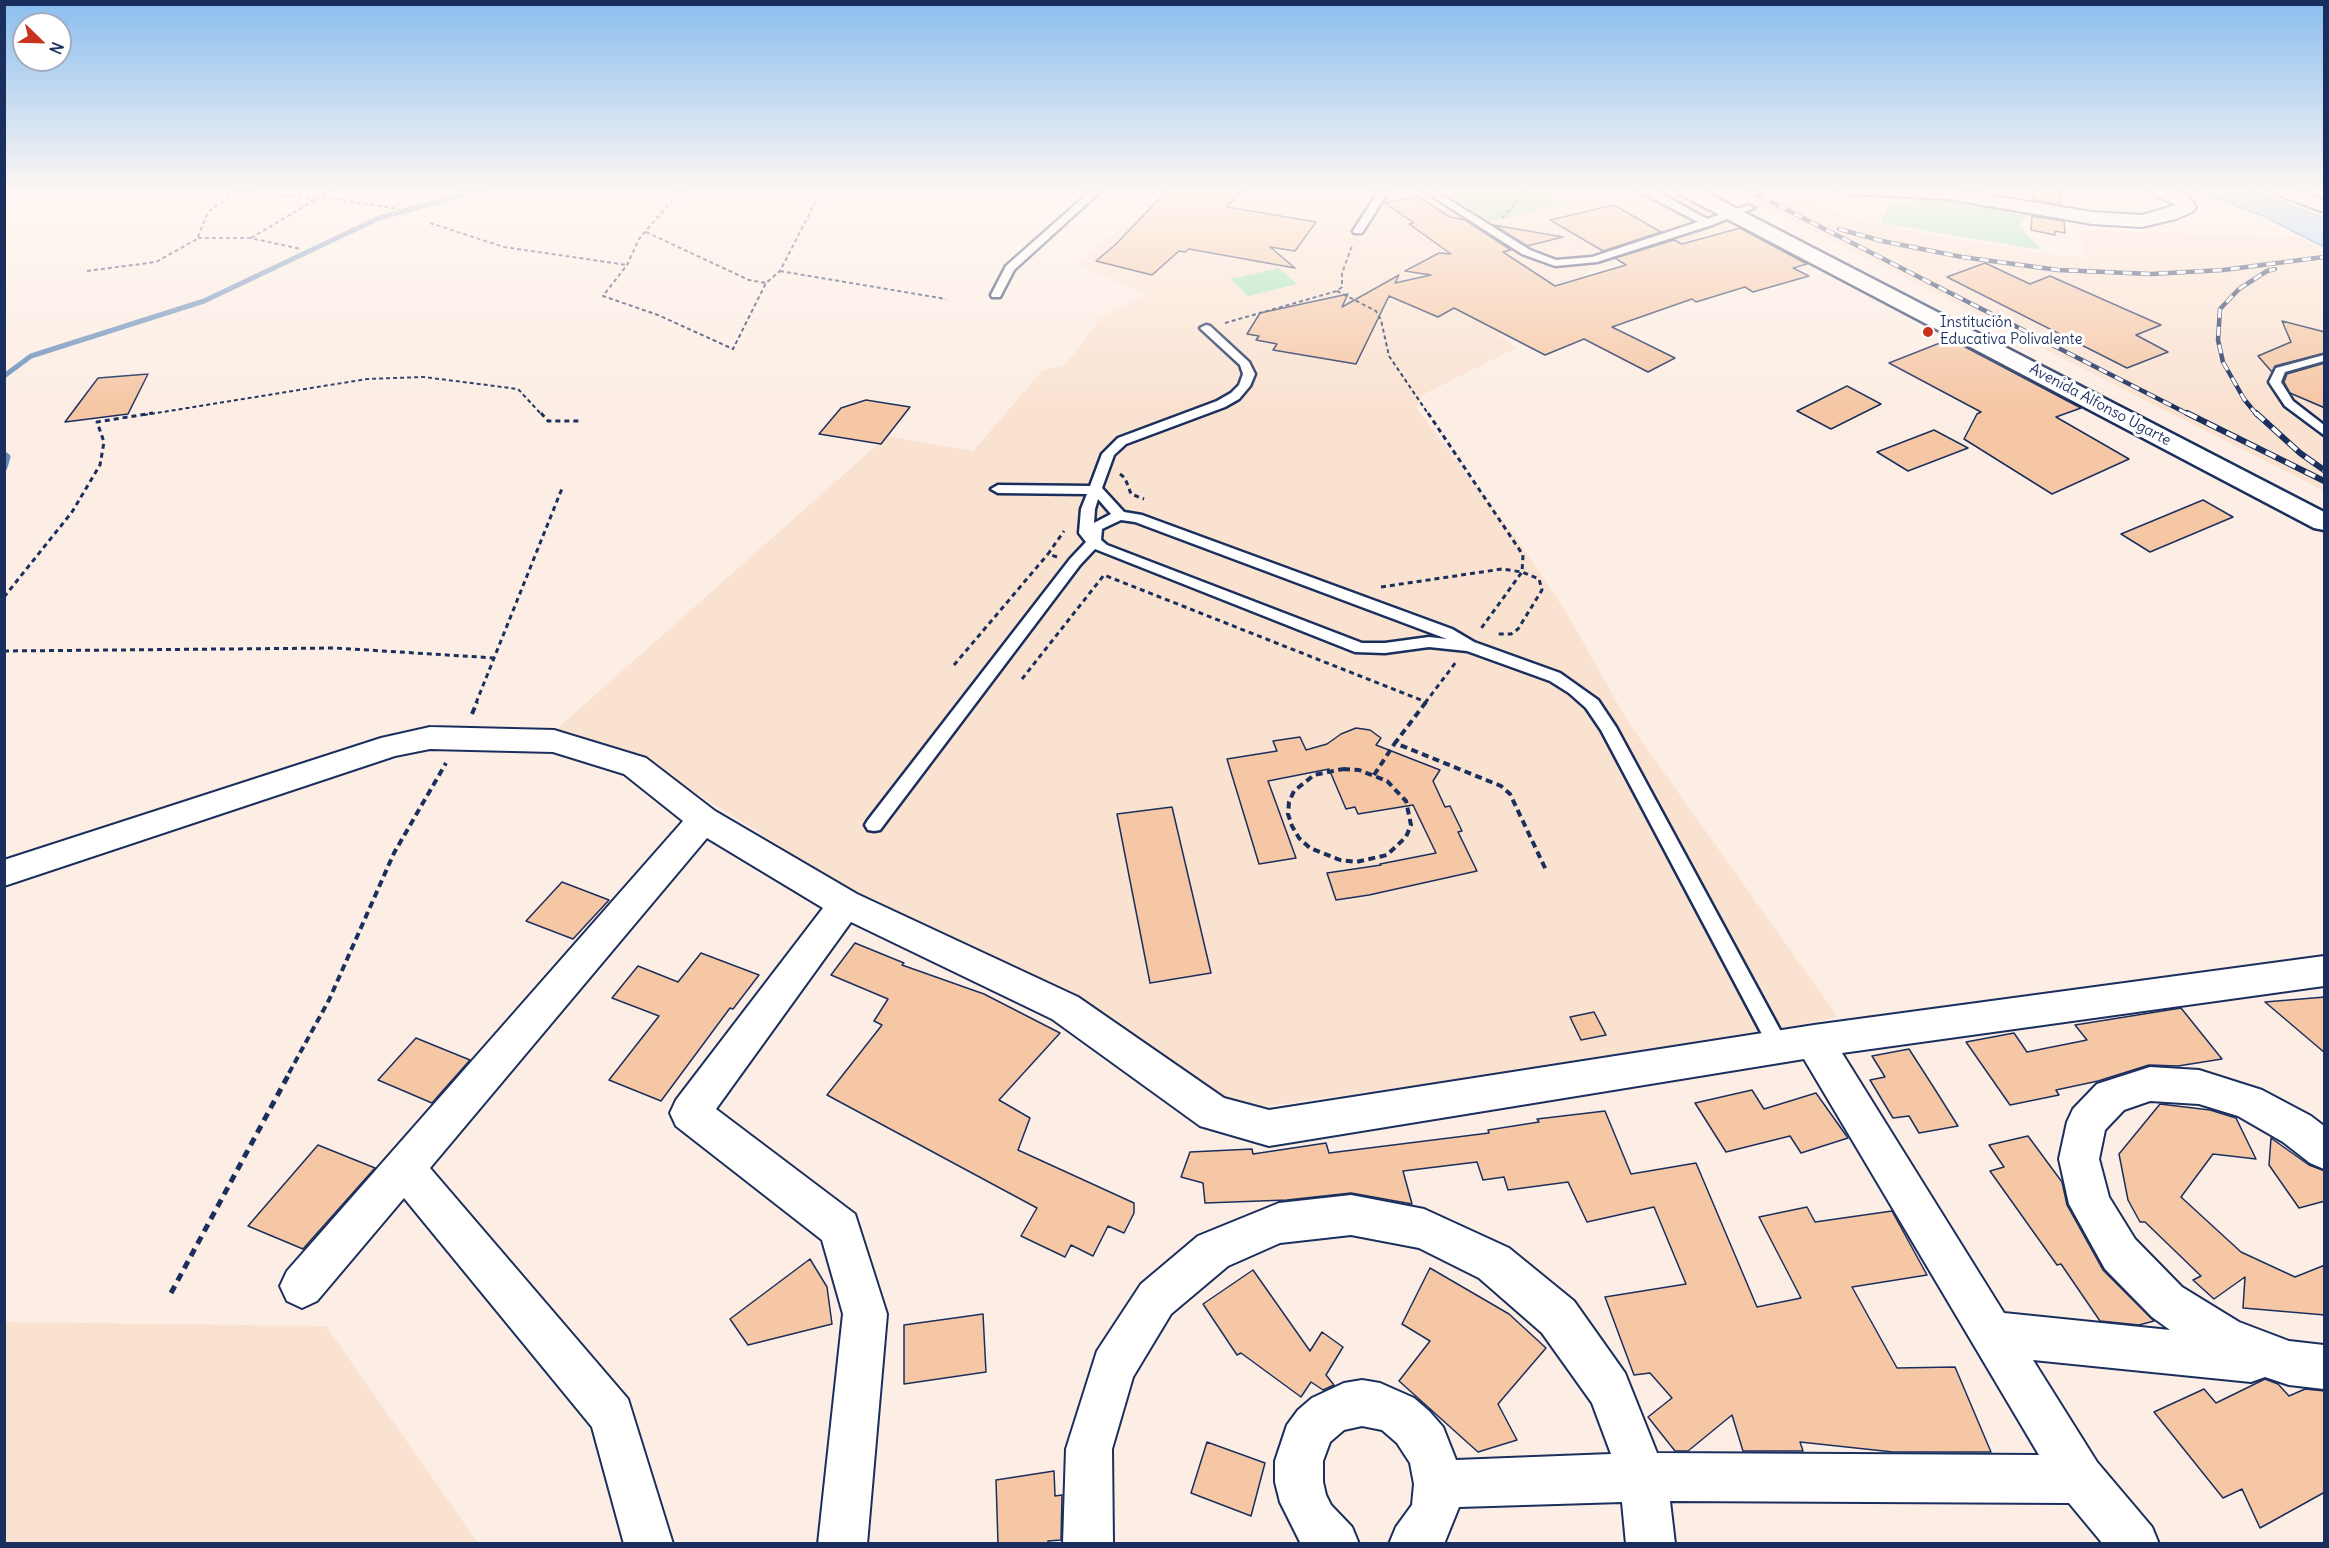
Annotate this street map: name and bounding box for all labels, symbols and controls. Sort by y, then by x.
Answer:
north arrow [12,12,72,72]
text: N [45,39,68,57]
place label: Institución Educativa Polivalente [1940,314,2083,349]
marker: Institución Educativa Polivalente [1921,325,1935,339]
street label: Avenida Alfonso Ugarte [2026,360,2174,450]

